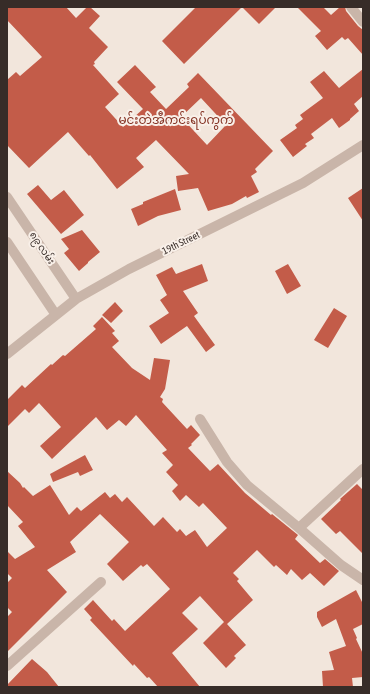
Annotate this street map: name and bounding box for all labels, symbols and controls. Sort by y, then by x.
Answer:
district label: မင်းတဲအီကင်းရပ်ကွက် [118,113,234,127]
street label: ၈၉ လမ်း [27,229,57,267]
street label: 19th Street [160,229,202,257]

